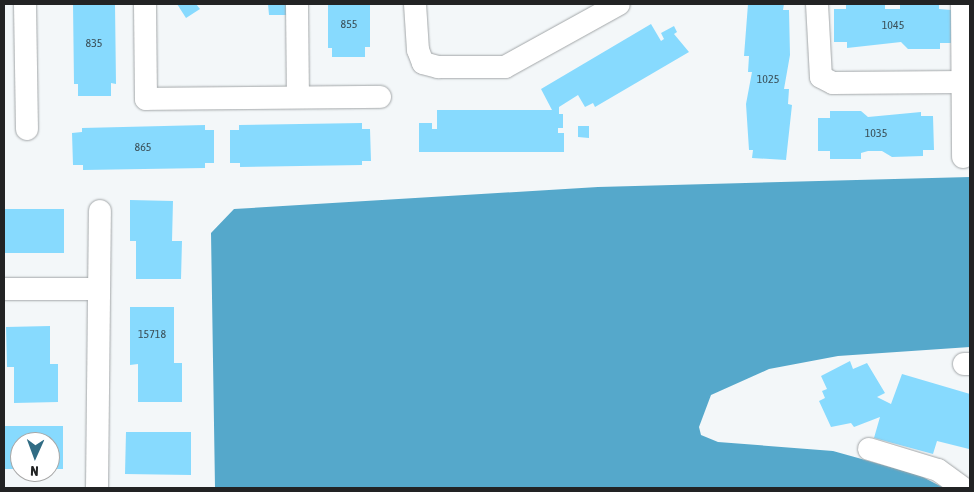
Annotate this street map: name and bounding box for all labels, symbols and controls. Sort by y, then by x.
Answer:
house number: 855 [341,18,357,32]
house number: 1045 [882,19,904,33]
house number: 835 [86,37,102,51]
house number: 1025 [757,73,779,87]
house number: 1035 [865,127,887,141]
house number: 865 [135,141,151,155]
house number: 15718 [138,328,166,342]
north arrow [10,432,60,482]
text: N [30,463,39,479]

